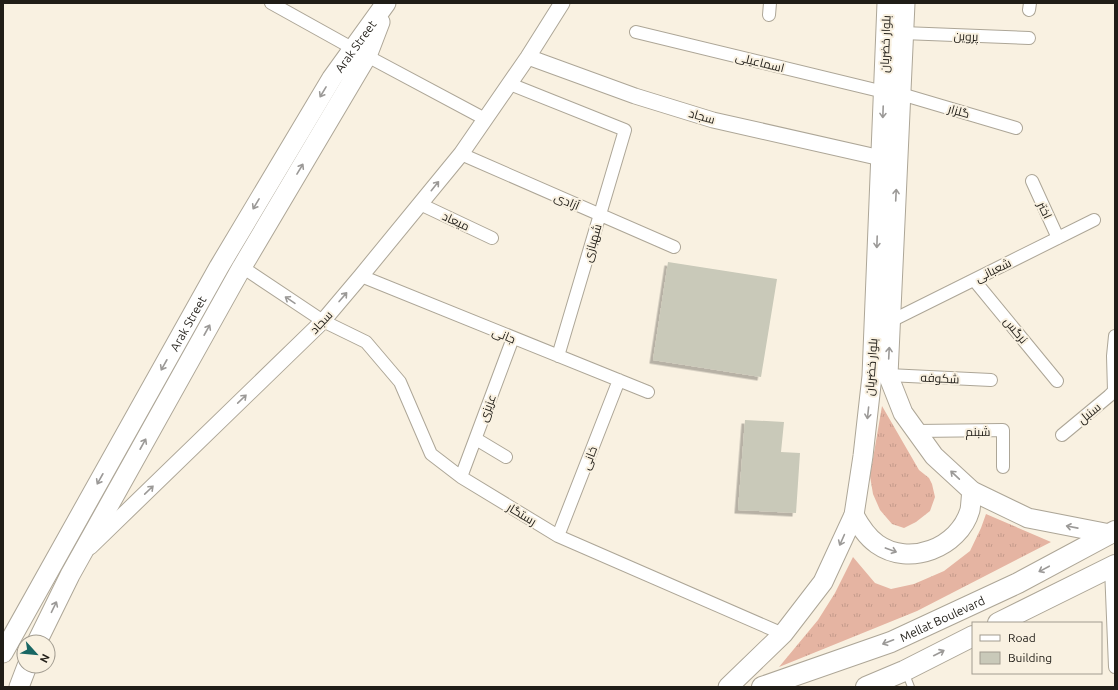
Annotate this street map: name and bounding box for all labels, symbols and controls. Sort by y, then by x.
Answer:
street label: بلوار خضریان [877,15,894,73]
street label: Arak Street [332,17,378,74]
street label: پروین [953,29,979,46]
street label: اسماعیلی [734,50,786,75]
one-way arrow [318,86,326,98]
street label: گلزار [946,101,971,121]
one-way arrow [879,105,886,118]
street label: سجاد [687,106,717,127]
one-way arrow [296,163,304,175]
one-way arrow [431,180,439,191]
one-way arrow [893,189,900,202]
street label: آزادی [552,190,582,213]
one-way arrow [252,198,260,210]
street label: اختر [1034,199,1054,221]
street label: میعاد [440,209,472,234]
street label: شهبازی [580,222,605,264]
one-way arrow [874,235,881,248]
street label: شعبانی [973,256,1014,285]
one-way arrow [339,292,348,302]
street label: Arak Street [167,293,208,353]
one-way arrow [284,295,296,303]
street label: سجاد [307,308,336,337]
street label: نرگس [1001,314,1031,346]
one-way arrow [203,324,211,336]
street label: جانی [490,324,518,346]
street label: بلوار خضریان [863,338,880,396]
one-way arrow [886,347,893,360]
one-way arrow [159,359,167,371]
street label: شکوفه [920,370,960,387]
street label: عزیزی [476,392,499,424]
one-way arrow [237,394,247,404]
street label: سنبل [1075,400,1104,427]
one-way arrow [864,407,872,420]
street label: شبنم [966,425,991,440]
one-way arrow [140,438,148,450]
street label: خانی [579,444,600,472]
one-way arrow [950,470,960,480]
one-way arrow [96,472,104,484]
one-way arrow [144,485,154,495]
street label: رستگار [504,500,539,529]
one-way arrow [1065,522,1078,530]
one-way arrow [838,534,845,546]
one-way arrow [884,547,897,554]
one-way arrow [1038,566,1050,574]
street label: Mellat Boulevard [898,593,987,644]
one-way arrow [51,601,58,613]
legend [972,622,1102,674]
text: Road [1008,631,1036,644]
north arrow [16,634,56,674]
one-way arrow [882,639,894,647]
one-way arrow [933,649,945,656]
text: Building [1008,651,1052,664]
text: N [38,652,52,665]

